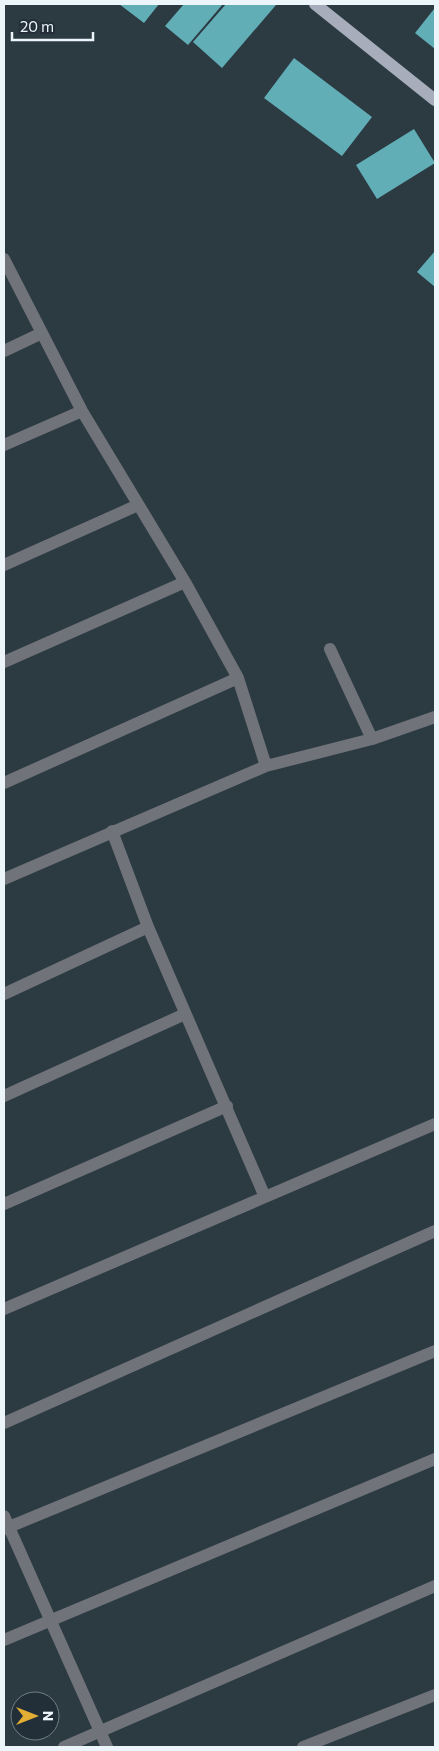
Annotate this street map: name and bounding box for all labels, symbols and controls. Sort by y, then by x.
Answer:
scale bar [12,10,94,42]
text: 20 m [20,17,54,35]
north arrow [10,1691,60,1741]
text: N [40,1711,57,1721]

